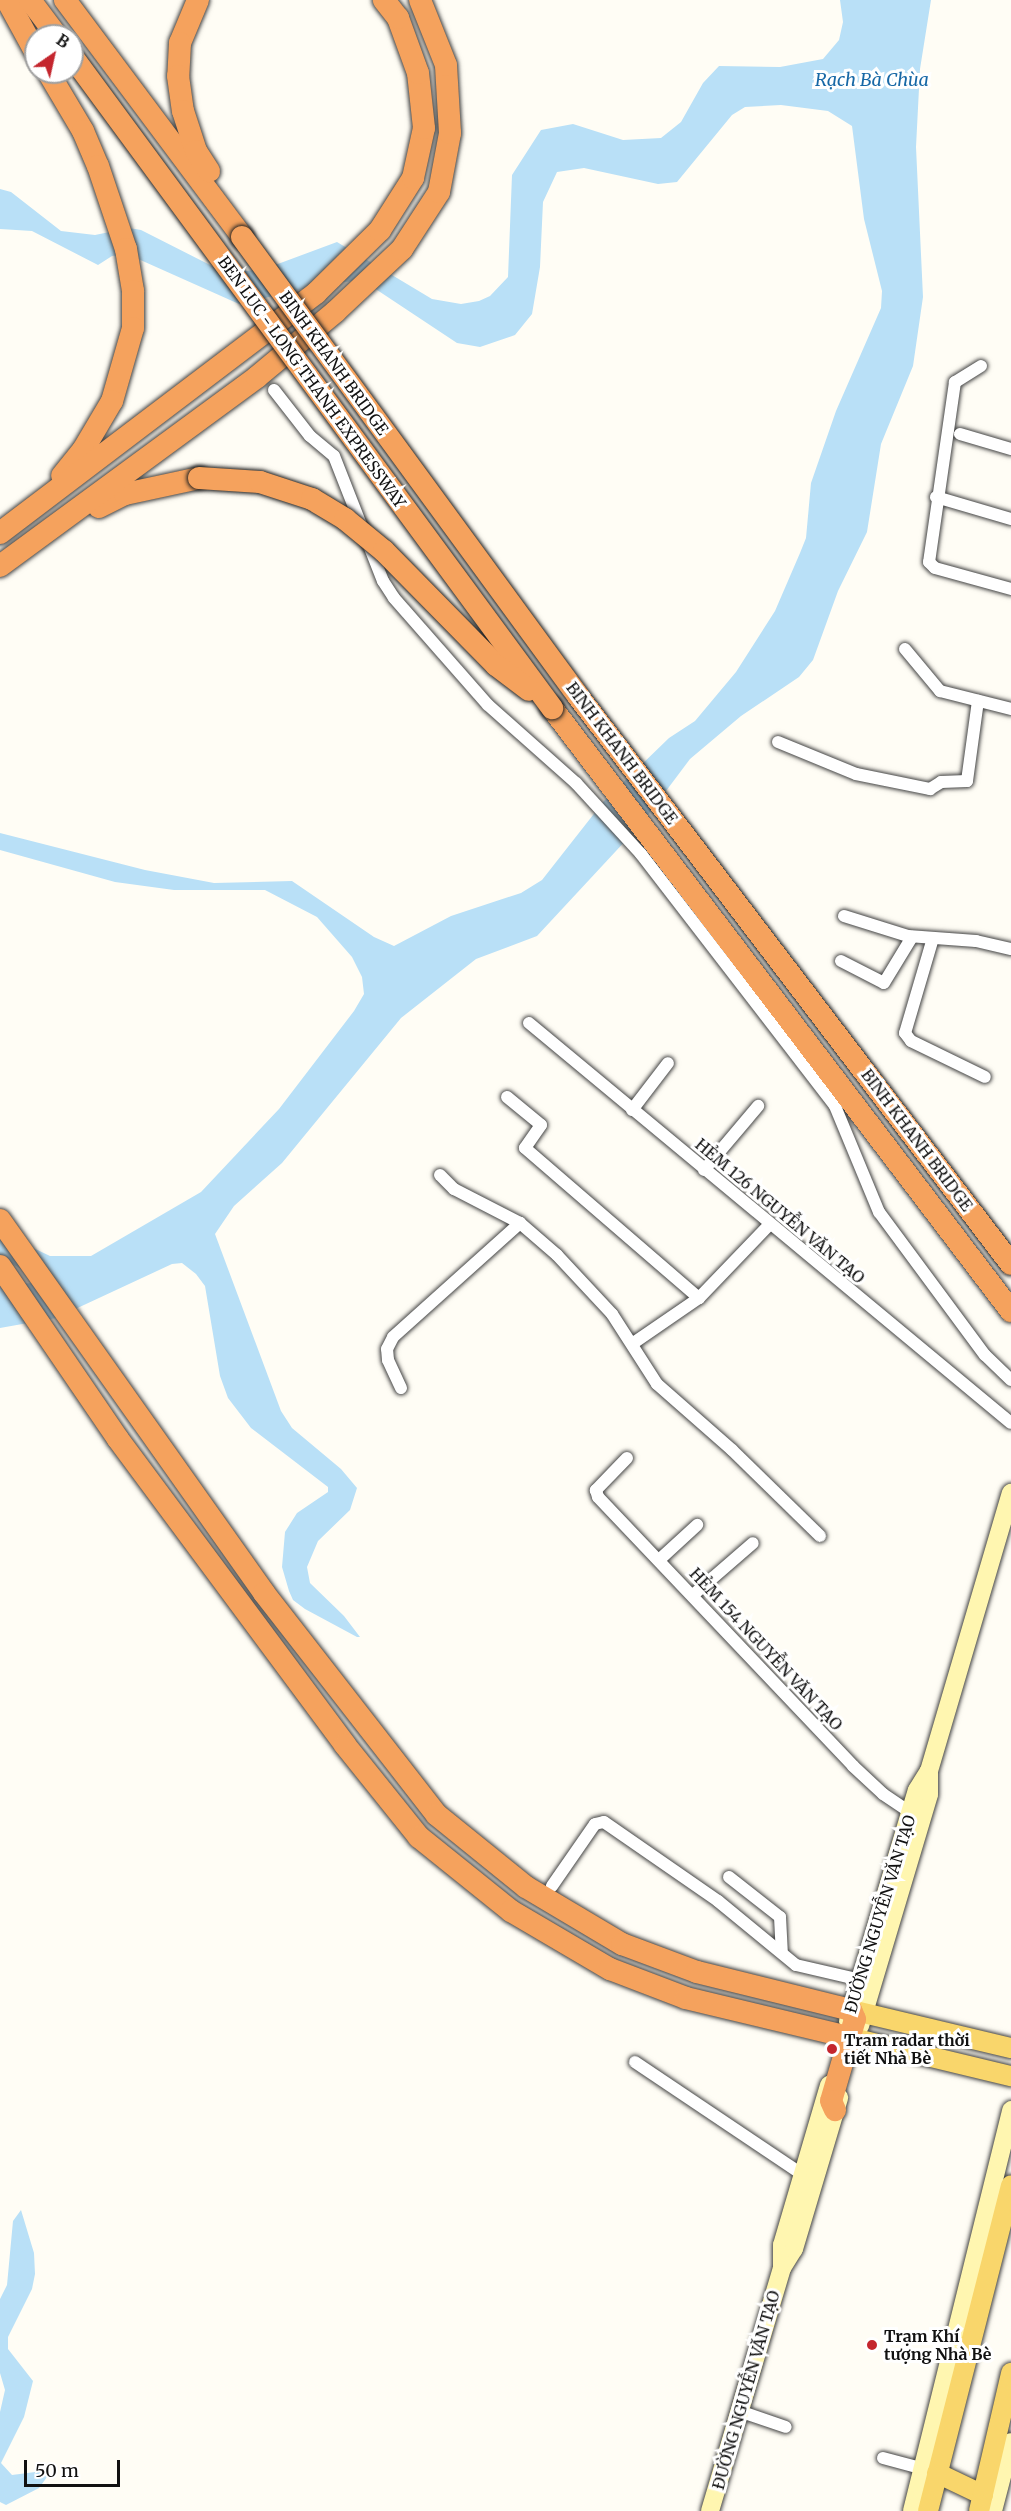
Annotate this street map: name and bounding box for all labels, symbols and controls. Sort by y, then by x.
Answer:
north arrow [24,24,84,84]
text: B [53,29,73,52]
water label: Rạch Bà Chùa [815,69,929,91]
street label: BEN LUC - LONG THANH EXPRESSWAY [214,252,410,512]
street label: BINH KHANH BRIDGE [275,288,393,438]
street label: BINH KHANH BRIDGE [562,678,682,828]
street label: BINH KHANH BRIDGE [857,1065,977,1215]
street label: HẺM 126 NGUYỄN VĂN TẠO [691,1134,869,1288]
street label: HẺM 154 NGUYỄN VĂN TẠO [686,1564,846,1734]
street label: ĐƯỜNG NGUYỄN VĂN TẠO [841,1813,919,2015]
place label: Trạm radar thời tiết Nhà Bè [844,2030,970,2068]
marker: Trạm radar thời tiết Nhà Bè [825,2042,839,2056]
street label: ĐƯỜNG NGUYỄN VĂN TẠO [708,2288,784,2492]
place label: Trạm Khí tượng Nhà Bè [884,2326,991,2364]
marker: Trạm Khí tượng Nhà Bè [865,2338,879,2352]
scale bar [27,2448,123,2486]
text: 50 m [35,2459,79,2482]

